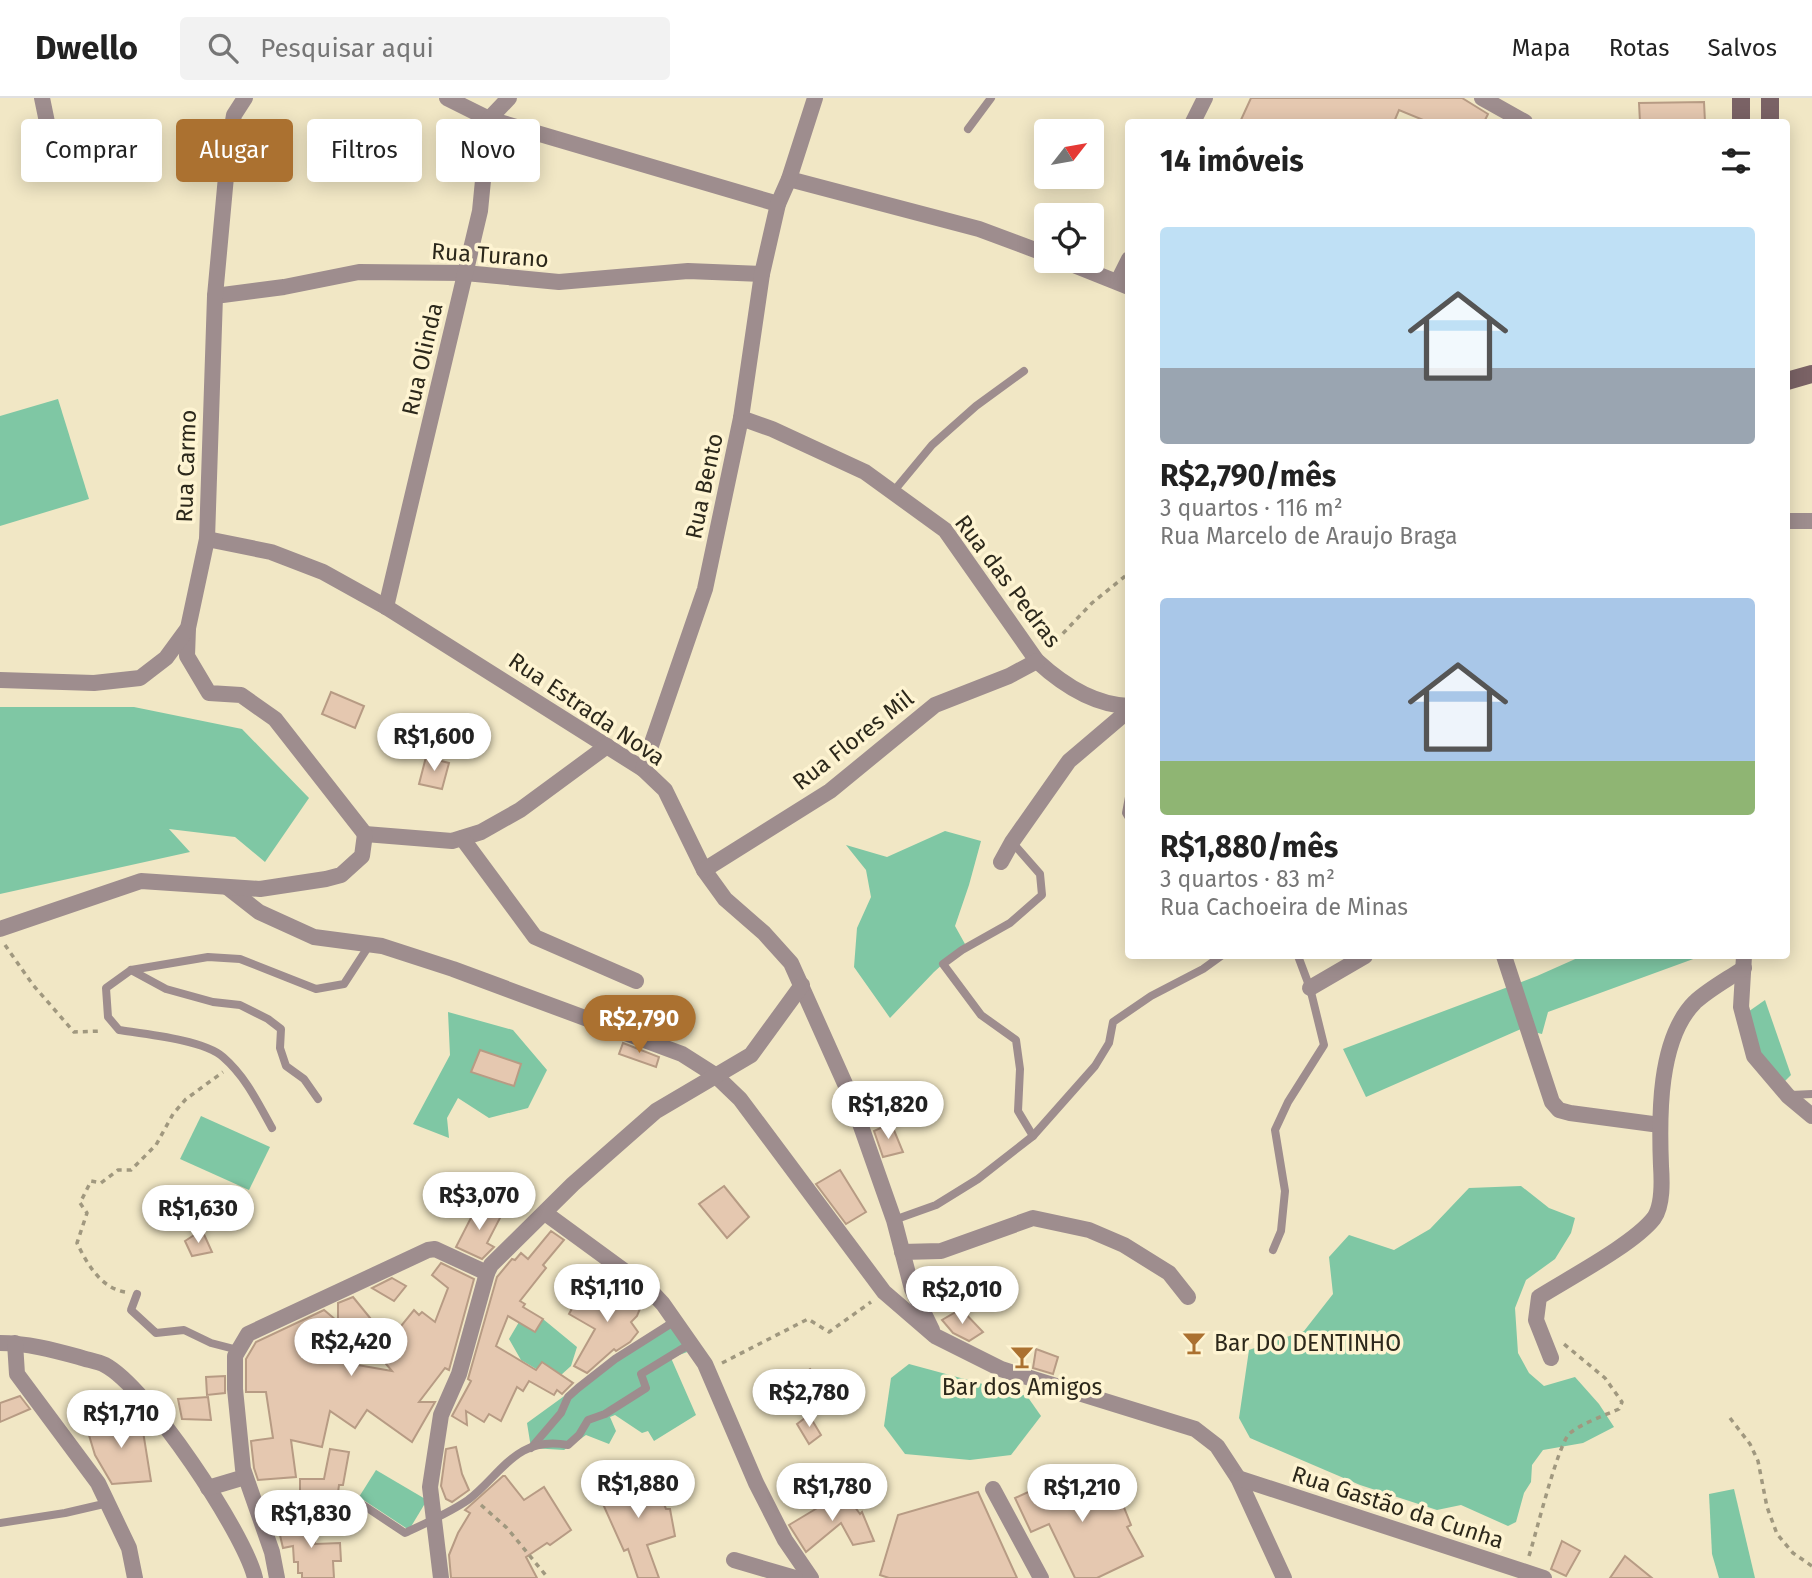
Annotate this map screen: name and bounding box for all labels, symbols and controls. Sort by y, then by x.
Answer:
search box [180,17,670,80]
text: Dwello [35,28,138,68]
icon: search [204,29,242,67]
text: Pesquisar aqui [260,33,434,64]
text: Mapa [1512,34,1571,62]
text: Rotas [1609,34,1669,62]
text: Salvos [1707,34,1777,62]
chip: Comprar [21,119,162,182]
chip: Alugar [176,119,293,182]
chip: Filtros [307,119,422,182]
chip: Novo [436,119,540,182]
north arrow [1034,119,1104,189]
map controls [1034,119,1104,273]
icon: filters [1717,142,1755,180]
text: 14 imóveis [1160,143,1304,179]
button: locate [1034,203,1104,273]
street label: Rua Turano [430,237,550,273]
icon: home [1395,273,1521,399]
street label: Rua Olinda [395,300,449,418]
street label: Rua Carmo [170,409,202,523]
street label: Rua Bento [679,431,729,541]
text: R$2,790/mês [1160,458,1336,494]
text: 3 quartos · 116 m² [1160,494,1343,522]
street label: Rua das Pedras [949,509,1067,653]
text: Rua Marcelo de Araujo Braga [1160,522,1458,550]
icon: home [1395,644,1521,770]
street label: Rua Estrada Nova [503,646,671,772]
street label: Rua Flores Mil [787,684,919,796]
pin: R$1,600 [369,714,499,773]
text: R$1,600 [393,722,475,750]
text: R$1,880/mês [1160,829,1338,865]
text: 3 quartos · 83 m² [1160,865,1335,893]
text: Rua Cachoeira de Minas [1160,893,1408,921]
pin: R$2,790 [574,996,704,1055]
text: R$2,790 [599,1004,679,1032]
pin: R$1,820 [823,1082,953,1141]
text: R$1,820 [848,1090,928,1118]
pin: R$3,070 [414,1172,544,1232]
text: R$3,070 [439,1181,519,1209]
pin: R$1,630 [133,1186,263,1245]
text: R$1,630 [158,1194,238,1222]
pin: R$1,110 [542,1264,672,1324]
pin: R$2,010 [897,1266,1027,1326]
text: R$1,110 [570,1273,644,1301]
text: R$2,010 [922,1275,1002,1303]
pin: R$2,420 [286,1318,416,1378]
text: R$2,420 [310,1327,392,1355]
bar icon: Bar DO DENTINHO [1180,1329,1208,1357]
place label: Bar DO DENTINHO [1214,1329,1401,1357]
bar icon: Bar dos Amigos [1008,1343,1036,1371]
pin: R$2,780 [744,1370,874,1429]
place label: Bar dos Amigos [942,1373,1102,1401]
text: R$2,780 [769,1378,849,1406]
pin: R$1,710 [56,1390,186,1450]
text: R$1,710 [83,1399,159,1427]
street label: Rua Gastão da Cunha [1288,1459,1508,1555]
pin: R$1,880 [573,1460,703,1520]
pin: R$1,780 [767,1464,897,1523]
pin: R$1,210 [1017,1464,1147,1524]
text: R$1,880 [597,1469,679,1497]
text: R$1,780 [792,1472,872,1500]
text: R$1,210 [1043,1473,1121,1501]
pin: R$1,830 [246,1490,376,1550]
text: R$1,830 [271,1499,351,1527]

